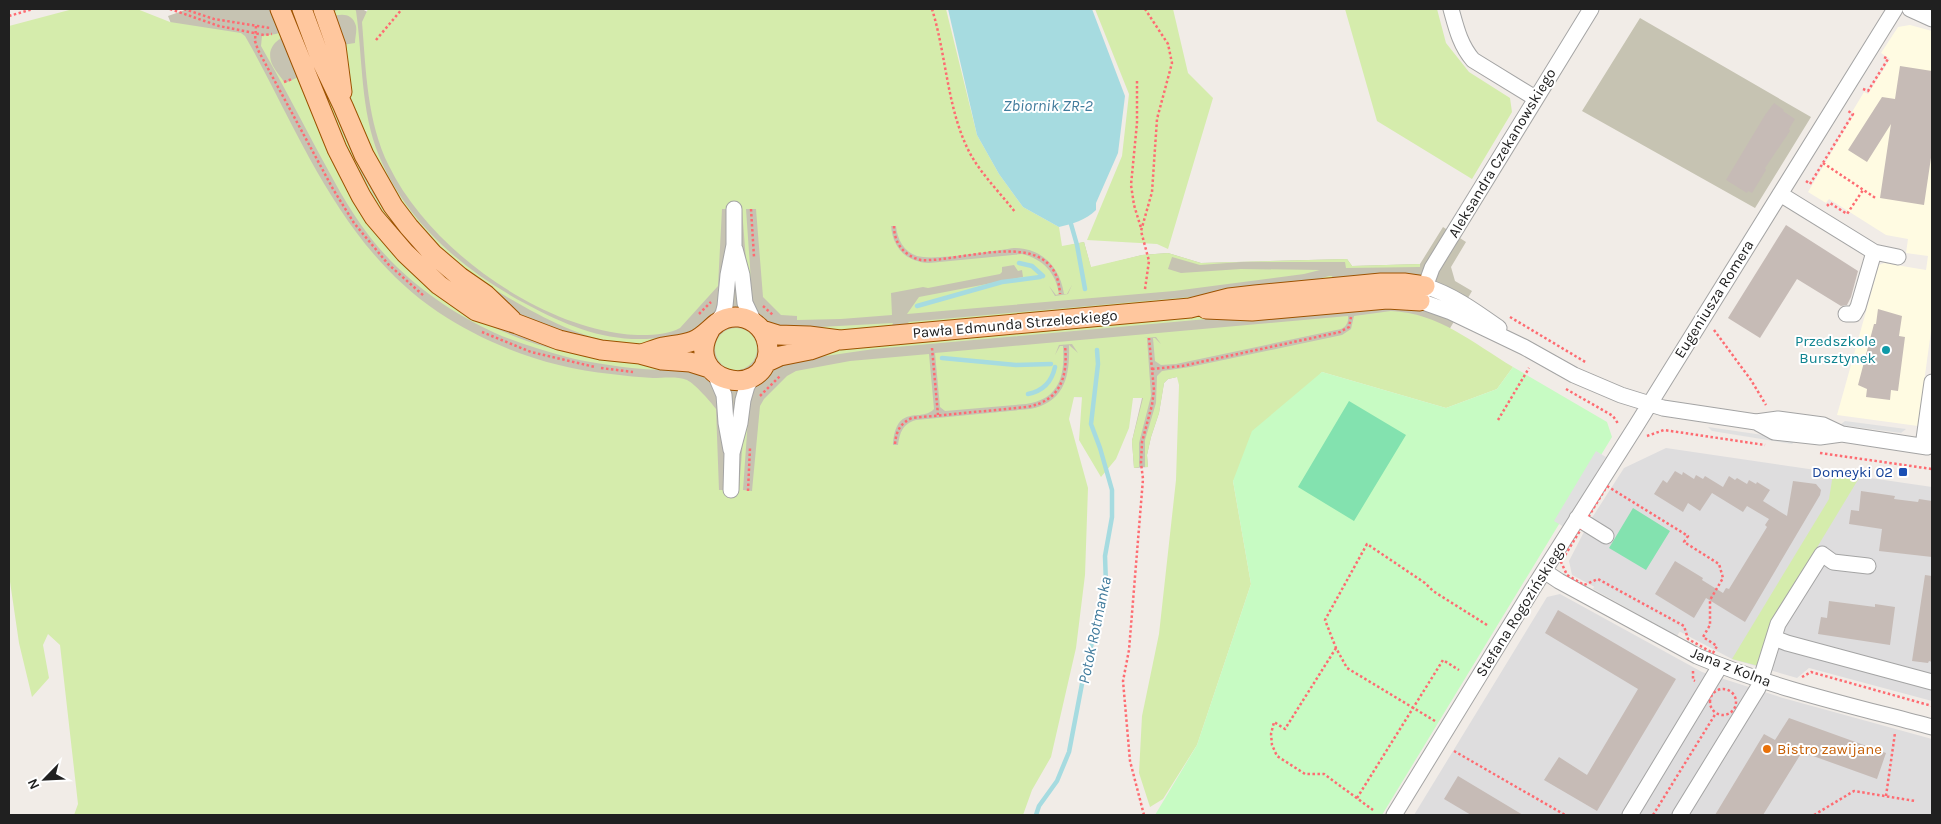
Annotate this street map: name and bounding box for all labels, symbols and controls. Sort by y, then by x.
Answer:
street label: Aleksandra Czekanowskiego [1444,65,1560,241]
water label: Zbiornik ZR-2 [1003,96,1094,115]
street label: Eugeniusza Romera [1670,237,1758,361]
street label: Pawła Edmunda Strzeleckiego [912,306,1118,342]
place label: Przedszkole Bursztynek [1795,332,1876,367]
marker: Przedszkole Bursztynek [1880,344,1892,356]
place label: Domeyki 02 [1812,463,1893,481]
marker: Domeyki 02 [1897,466,1909,478]
street label: Stefana Rogozińskiego [1472,538,1570,680]
water label: Potok Rotmanka [1074,575,1115,685]
street label: Jana z Kolna [1688,643,1774,691]
place label: Bistro zawijane [1777,740,1882,758]
marker: Bistro zawijane [1761,743,1773,755]
north arrow [20,754,70,804]
text: N [24,776,43,792]

